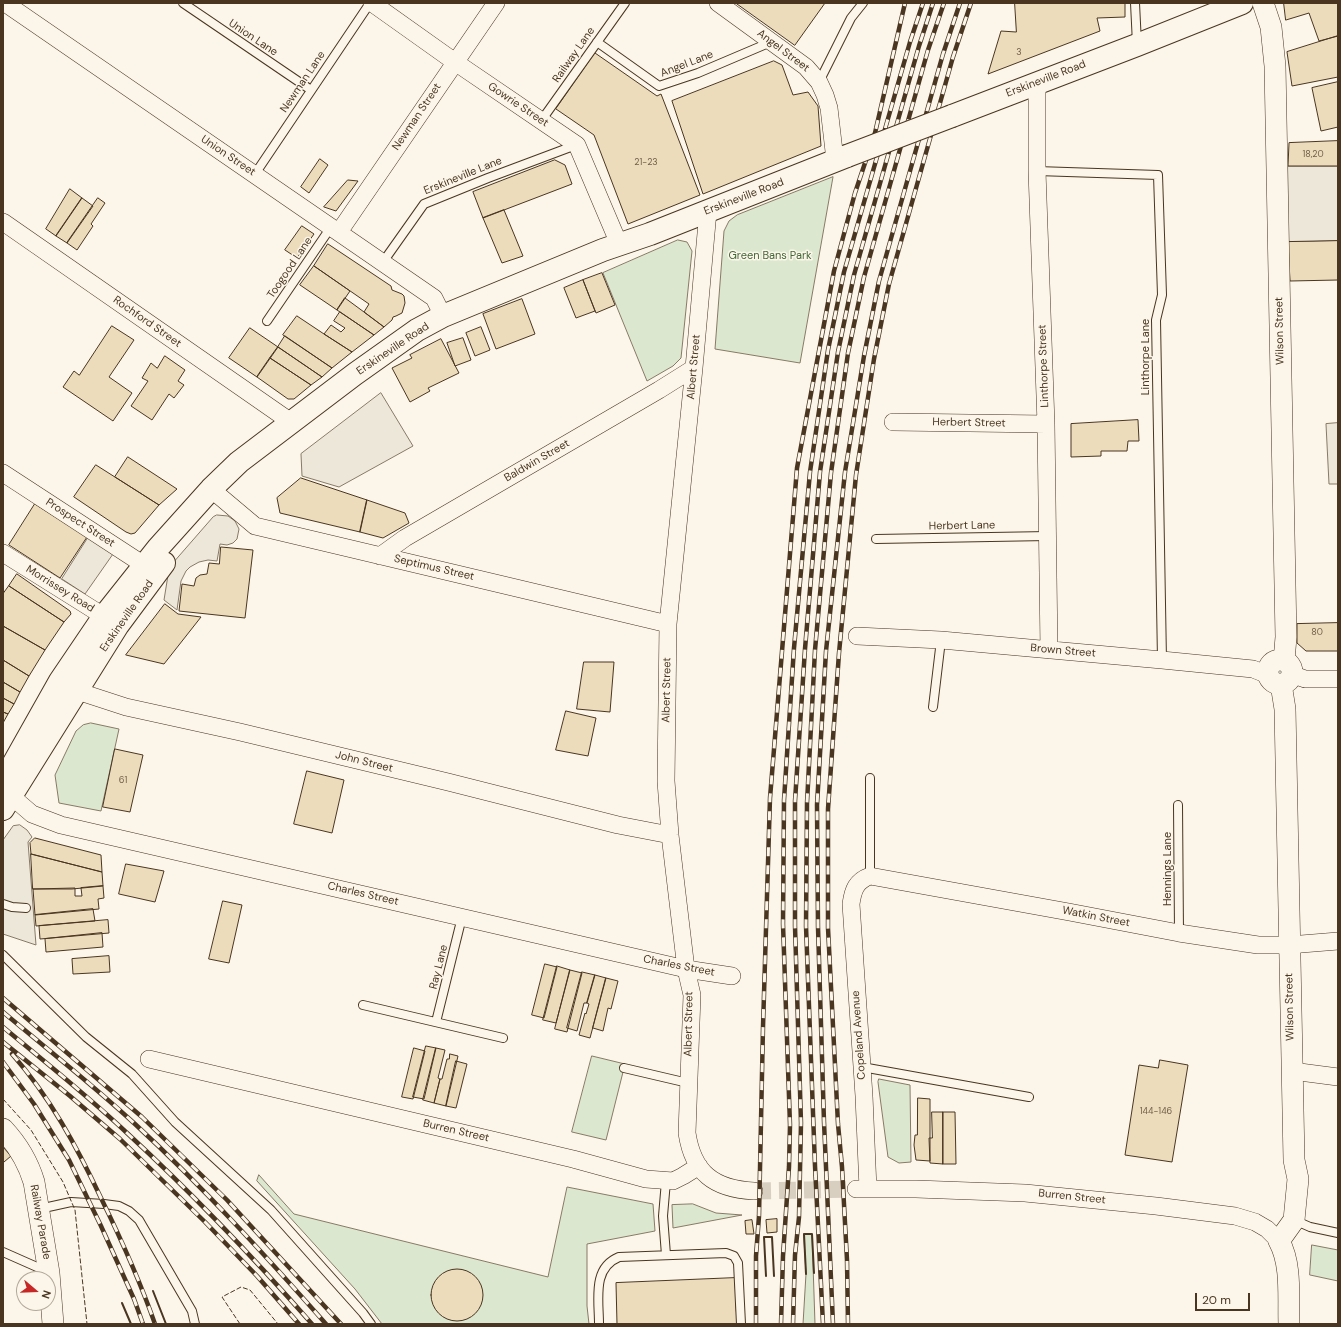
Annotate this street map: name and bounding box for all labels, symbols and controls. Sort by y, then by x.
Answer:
street label: Union Lane [226,17,280,59]
street label: Railway Lane [550,25,598,85]
street label: Angel Street [754,27,812,75]
street label: Angel Lane [659,48,715,80]
house number: 3 [1016,48,1022,58]
street label: Newman Lane [278,49,328,115]
street label: Erskineville Road [1004,58,1088,100]
street label: Gowrie Street [485,80,551,130]
street label: Newman Street [390,81,444,153]
street label: Union Street [198,133,258,179]
house number: 18,20 [1302,150,1324,160]
street label: Erskineville Lane [422,154,504,198]
house number: 21-23 [634,158,658,168]
street label: Erskineville Road [702,176,786,218]
street label: Toogood Lane [265,235,315,301]
park label: Green Bans Park [728,249,812,263]
street label: Rochford Street [110,294,184,350]
street label: Wilson Street [1273,297,1287,365]
street label: Linthorpe Lane [1139,319,1153,395]
street label: Erskineville Road [354,320,432,378]
street label: Linthorpe Street [1036,324,1052,408]
street label: Albert Street [685,334,703,400]
street label: Herbert Street [932,416,1006,430]
street label: Baldwin Street [502,437,572,485]
street label: Prospect Street [43,496,117,550]
street label: Herbert Lane [929,519,995,533]
street label: Septimus Street [393,552,475,584]
street label: Morrissey Road [23,563,97,615]
street label: Erskineville Road [97,578,157,654]
house number: 80 [1311,628,1323,638]
street label: Brown Street [1030,642,1096,660]
street label: Albert Street [660,657,674,723]
street label: John Street [334,748,394,776]
house number: 61 [119,776,127,786]
street label: Hennings Lane [1161,832,1175,906]
street label: Charles Street [326,879,400,909]
street label: Watkin Street [1061,904,1131,930]
street label: Ray Lane [427,943,451,991]
street label: Charles Street [642,953,716,979]
street label: Wilson Street [1283,973,1297,1041]
street label: Copeland Avenue [849,990,869,1080]
street label: Albert Street [682,991,696,1057]
house number: 144-146 [1140,1107,1172,1117]
street label: Burren Street [422,1117,490,1145]
street label: Railway Parade [27,1184,53,1260]
street label: Burren Street [1038,1187,1106,1207]
north arrow [16,1271,56,1311]
scale bar [1197,1285,1252,1311]
text: N [38,1289,54,1301]
text: 20 m [1202,1292,1231,1308]

